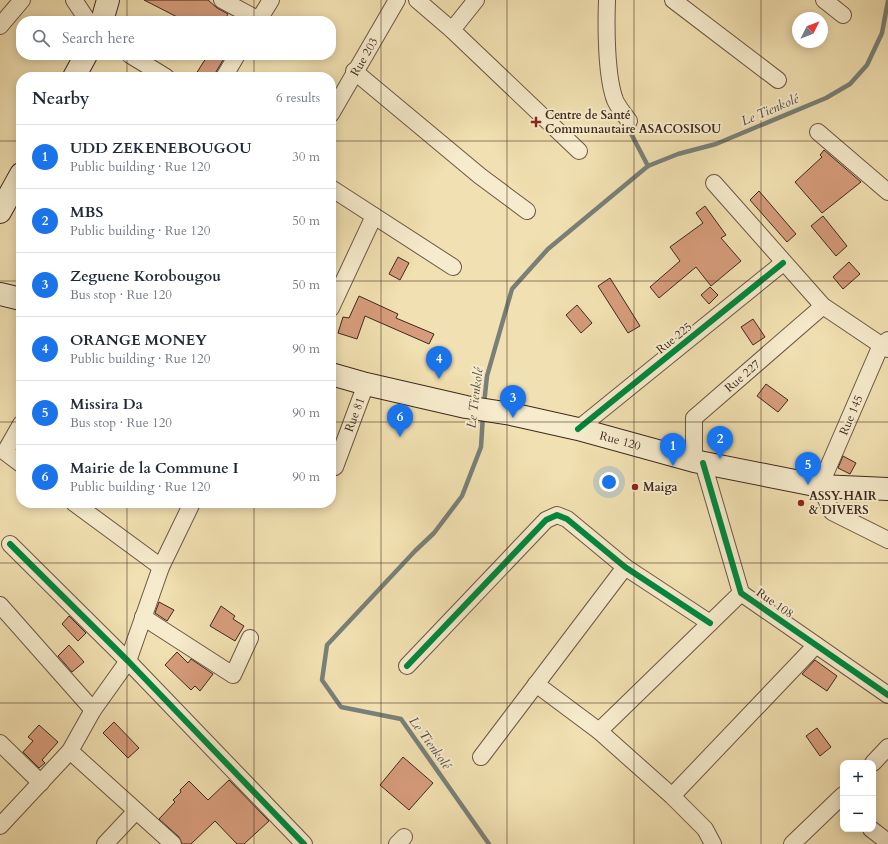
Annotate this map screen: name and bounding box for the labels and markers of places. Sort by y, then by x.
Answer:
place label: Centre de Santé Communautaire ASACOSISOU [545,107,721,137]
marker: Centre de Santé Communautaire ASACOSISOU [530,116,542,128]
pin: 4 [426,346,452,379]
pin: 3 [500,385,526,418]
pin: 6 [387,404,413,437]
pin: 2 [707,426,733,459]
pin: 1 [660,433,686,466]
pin: 5 [795,452,821,485]
place label: Maiga [643,479,678,495]
marker: Maiga [630,482,640,492]
place label: ASSY HAIR & DIVERS [809,488,877,518]
marker: ASSY HAIR & DIVERS [796,498,806,508]

